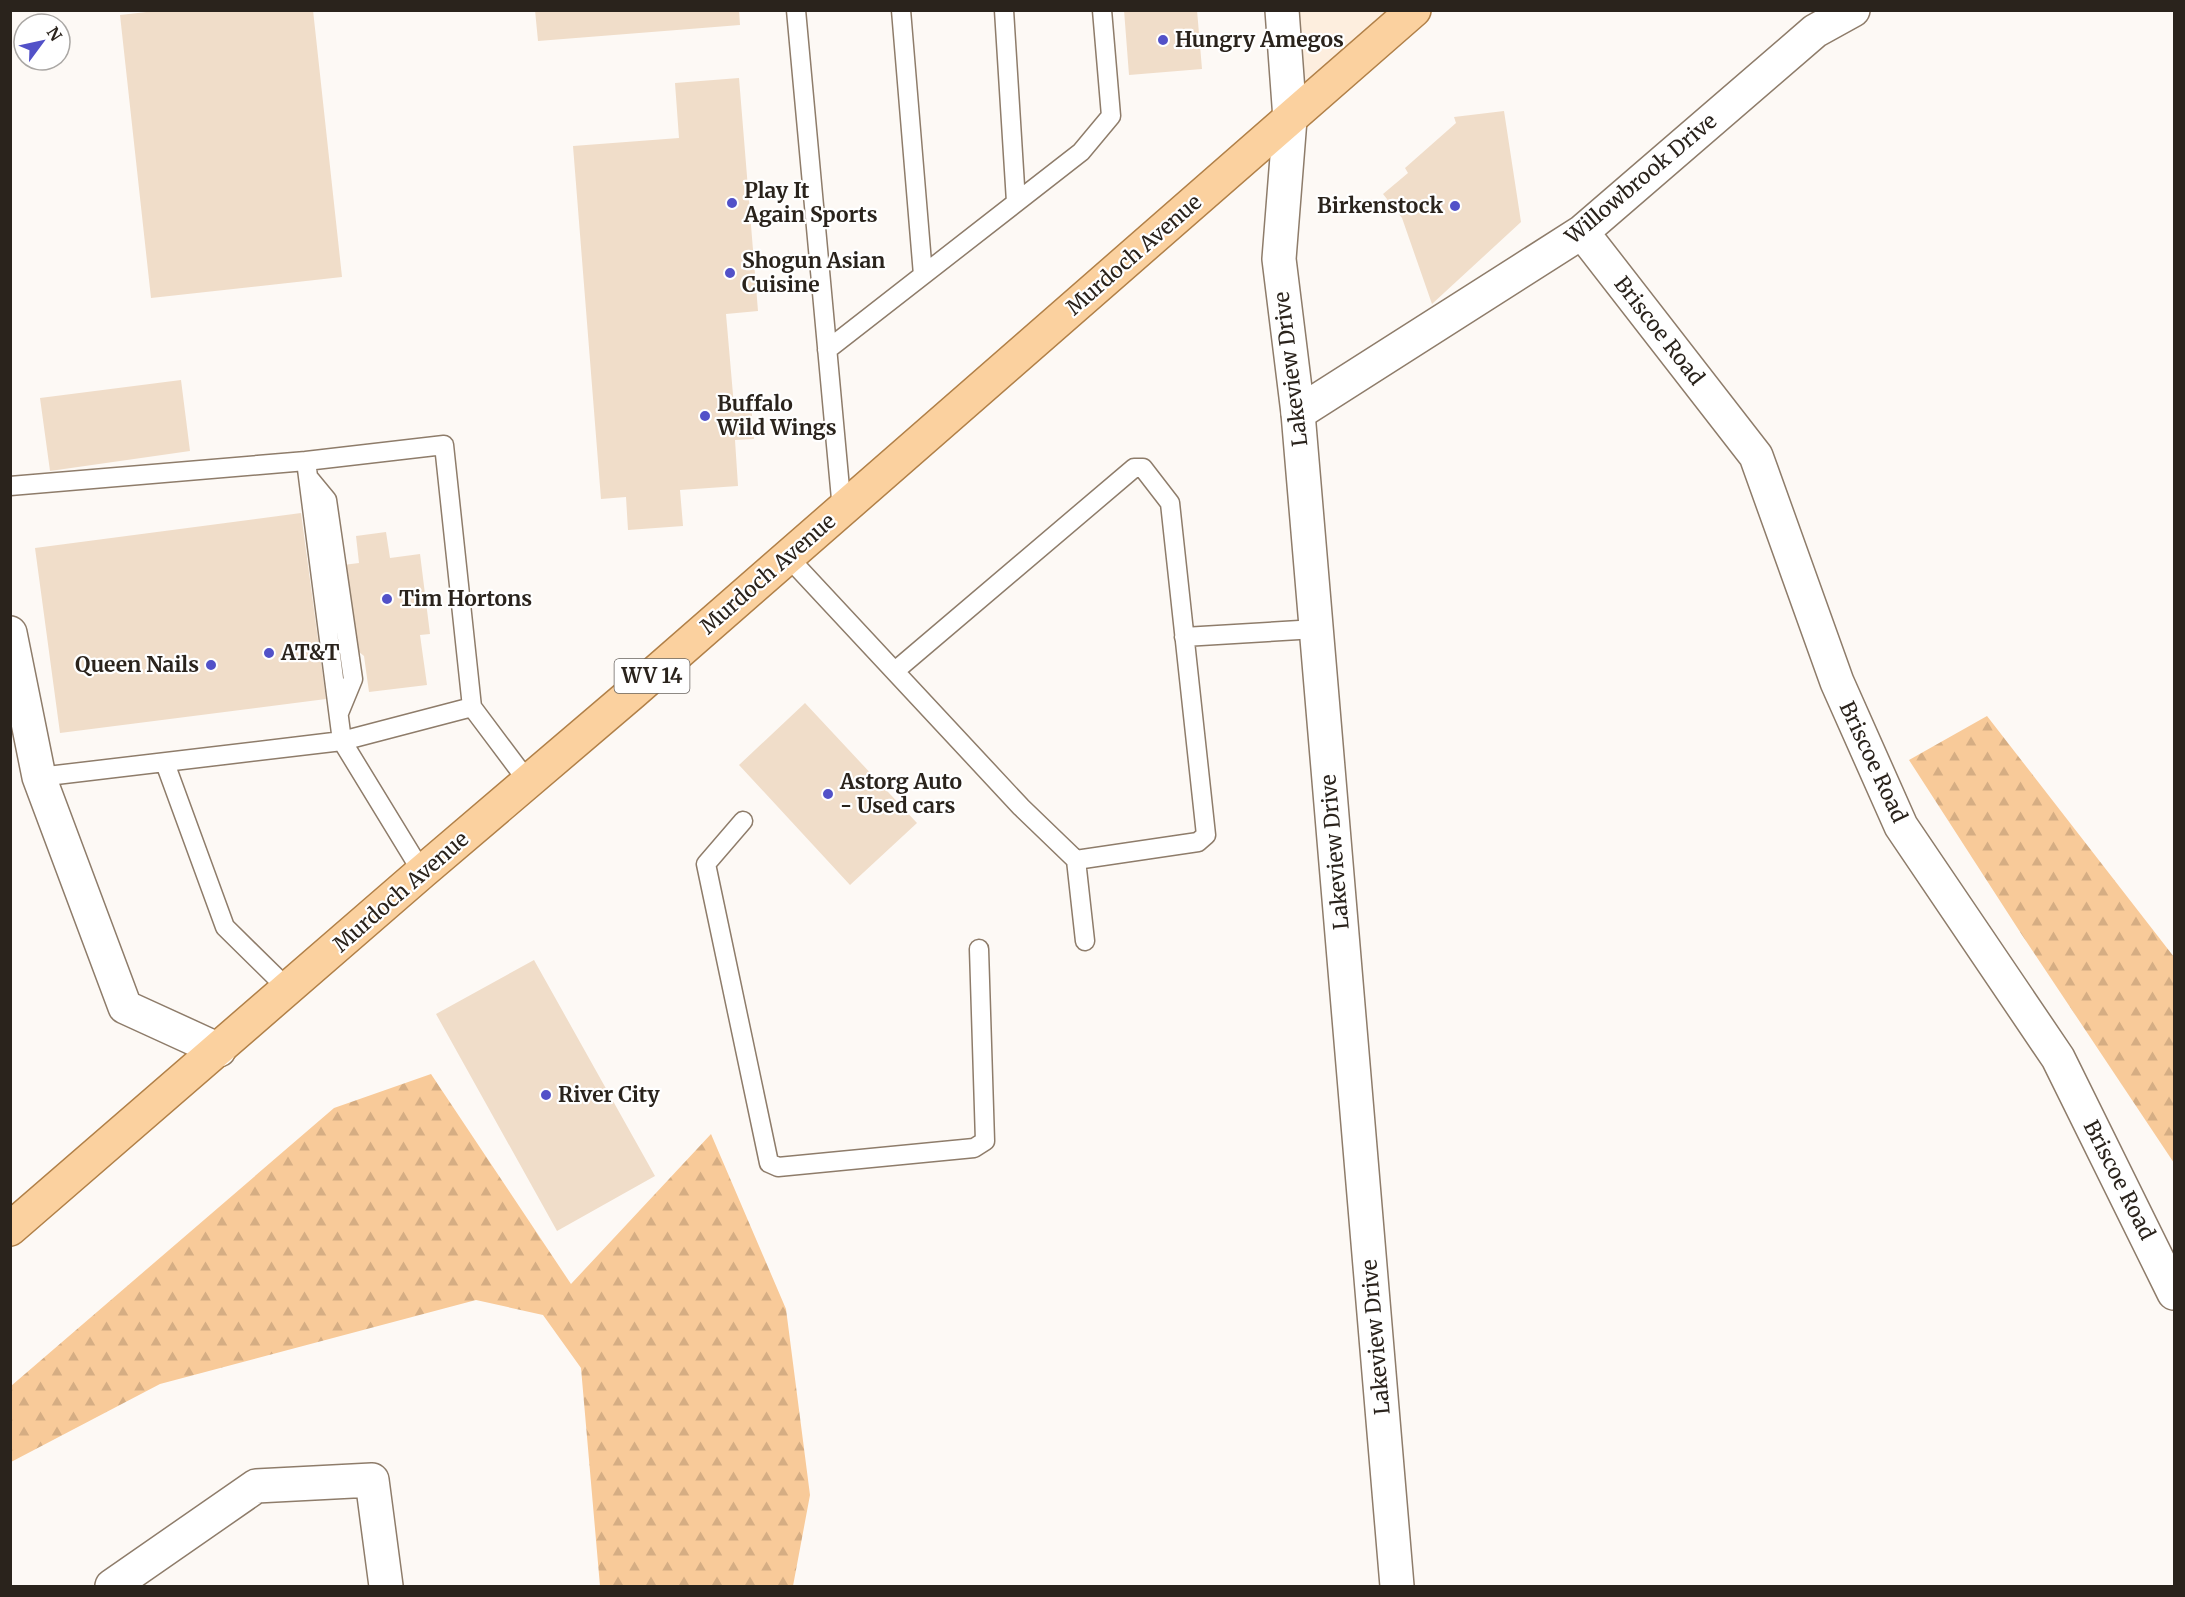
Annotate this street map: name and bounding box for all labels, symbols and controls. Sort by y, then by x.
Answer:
north arrow [12,12,72,72]
text: N [43,23,67,45]
place label: Hungry Amegos [1175,26,1344,53]
marker: Hungry Amegos [1156,33,1170,47]
street label: Willowbrook Drive [1559,107,1722,251]
place label: Play It Again Sports [743,177,878,228]
street label: Murdoch Avenue [1060,188,1207,321]
place label: Birkenstock [1317,192,1443,219]
marker: Play It Again Sports [725,196,739,210]
marker: Birkenstock [1448,199,1462,213]
place label: Shogun Asian Cuisine [742,247,885,298]
marker: Shogun Asian Cuisine [723,266,737,280]
street label: Briscoe Road [1608,271,1711,391]
street label: Lakeview Drive [1268,290,1313,448]
place label: Buffalo Wild Wings [716,390,837,441]
marker: Buffalo Wild Wings [698,409,712,423]
street label: Murdoch Avenue [694,507,841,640]
place label: Tim Hortons [399,585,532,612]
marker: Tim Hortons [380,592,394,606]
place label: AT&T [280,639,340,666]
marker: AT&T [262,646,276,660]
place label: Queen Nails [75,651,199,678]
marker: Queen Nails [204,658,218,672]
road number: WV 14 [614,659,690,693]
street label: Briscoe Road [1834,697,1913,827]
place label: Astorg Auto - Used cars [839,768,962,819]
street label: Lakeview Drive [1314,773,1355,931]
marker: Astorg Auto - Used cars [821,787,835,801]
street label: Murdoch Avenue [327,825,474,958]
place label: River City [558,1081,660,1108]
marker: River City [539,1088,553,1102]
street label: Briscoe Road [2078,1115,2161,1244]
street label: Lakeview Drive [1355,1258,1396,1416]

